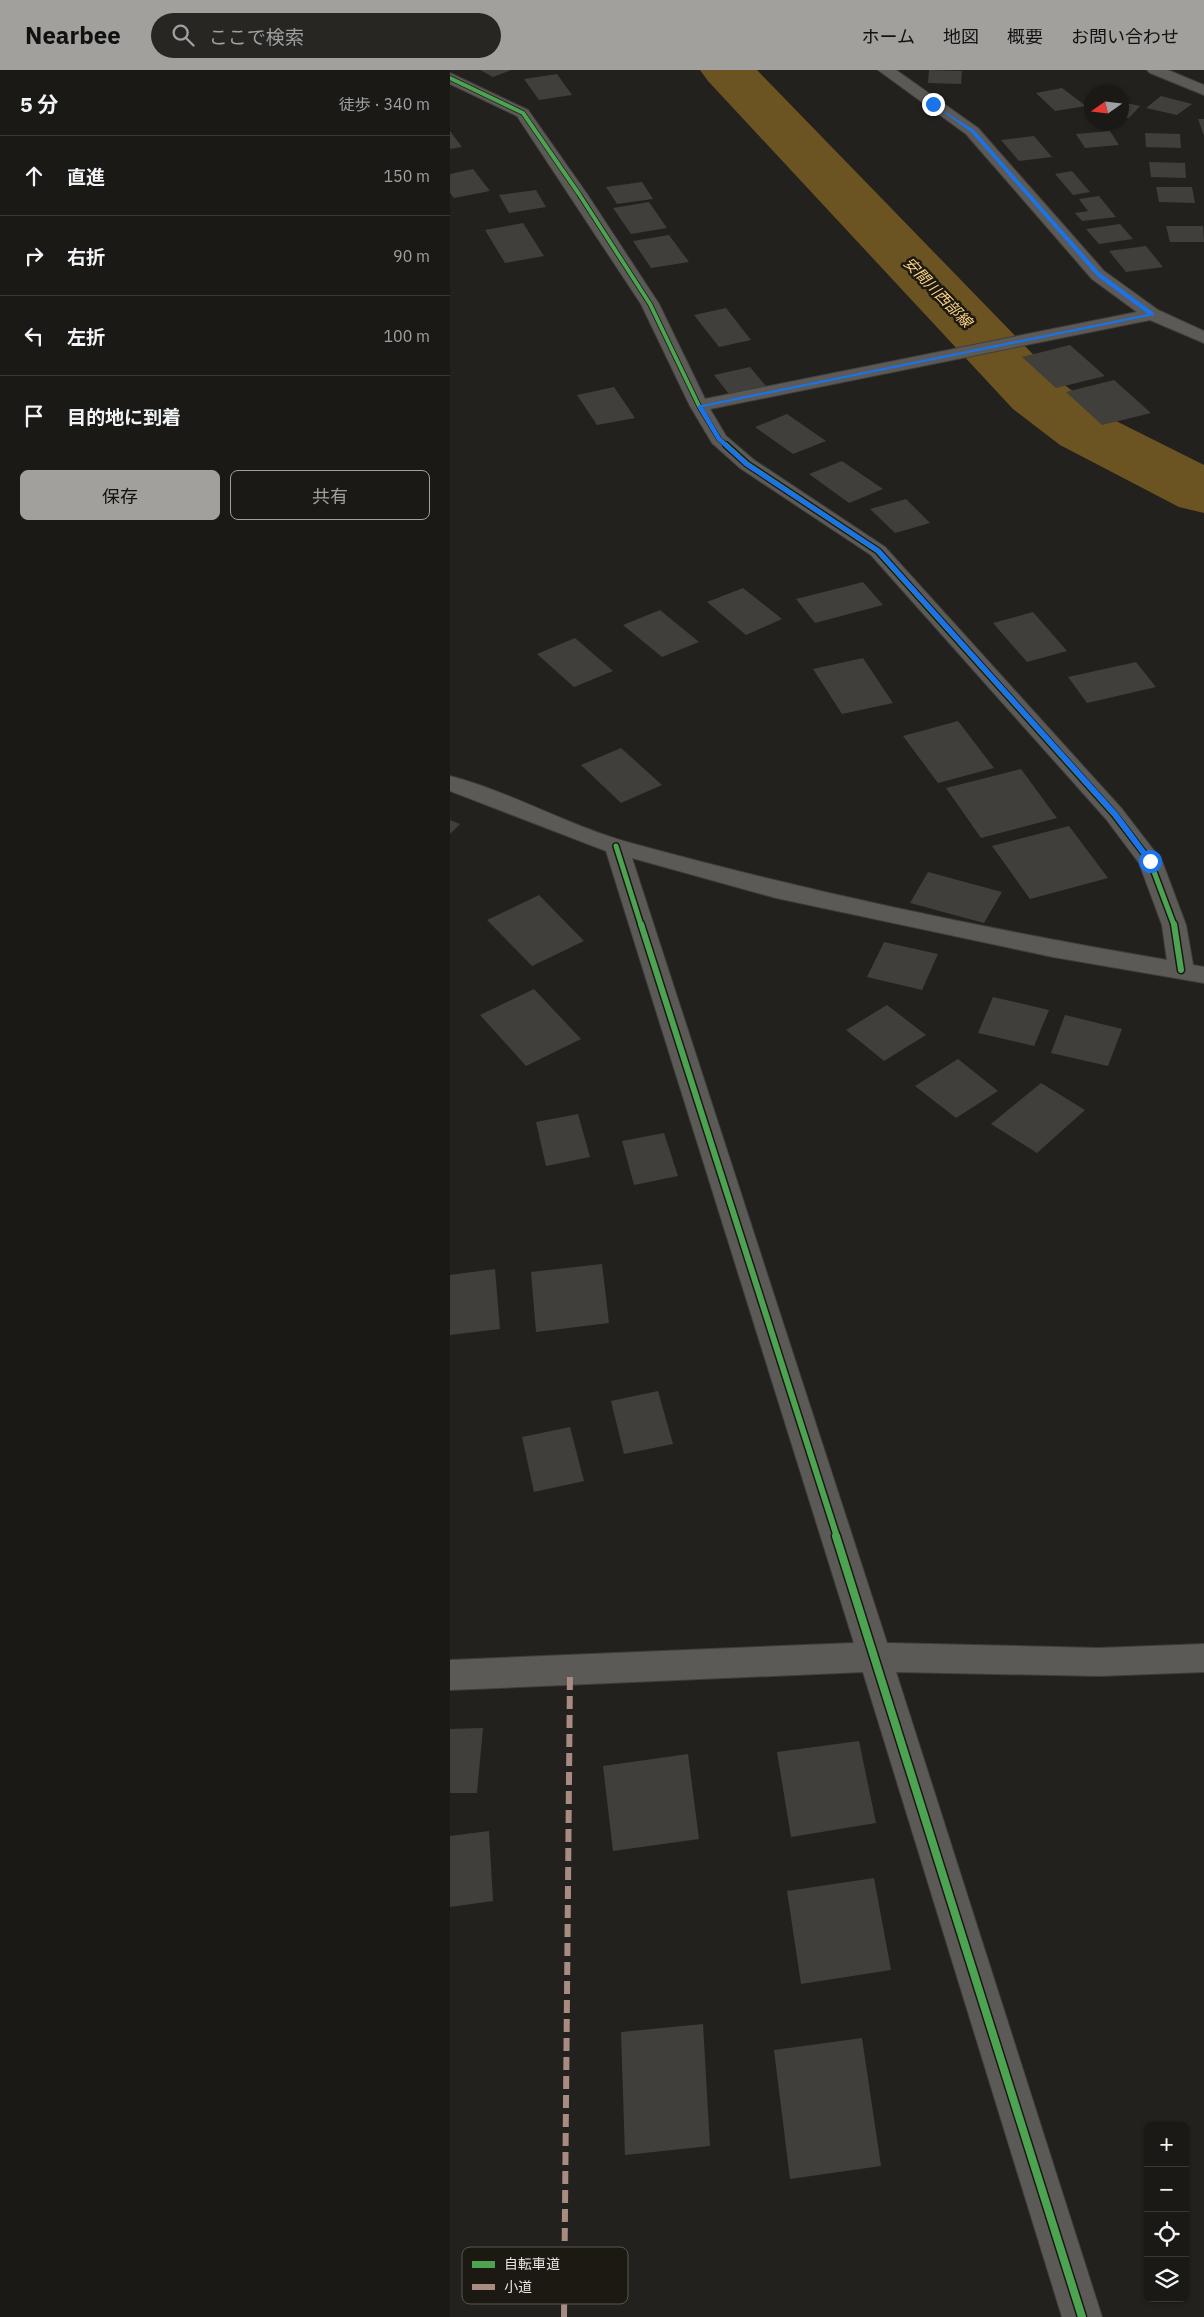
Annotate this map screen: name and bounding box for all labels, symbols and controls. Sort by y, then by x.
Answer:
search box [151,13,501,58]
text: Nearbee [25,19,121,51]
icon: search [169,21,197,49]
text: ここで検索 [209,25,304,49]
text: ホーム [862,25,915,48]
text: 地図 [943,25,979,48]
text: 概要 [1007,25,1043,48]
text: お問い合わせ [1071,25,1179,48]
north arrow [1084,85,1129,130]
text: 5 分 [20,90,59,118]
route end [922,93,945,116]
text: 徒歩 · 340 m [339,94,430,114]
icon: ahead [20,162,48,190]
text: 直進 [67,165,105,189]
text: 150 m [383,166,430,186]
icon: right [20,242,48,270]
text: 右折 [67,245,105,269]
text: 90 m [393,246,430,266]
water label: 安間川西部線 [900,253,977,332]
icon: left [20,322,48,350]
text: 左折 [67,325,105,349]
text: 100 m [383,326,430,346]
icon: arrive [20,402,48,430]
text: 目的地に到着 [67,405,181,429]
button: 保存 [20,470,220,520]
button: 共有 [230,470,430,520]
route start [1139,850,1162,873]
map controls [1144,2122,1189,2302]
button: + [1144,2122,1189,2167]
button: − [1144,2167,1189,2212]
button: locate [1144,2212,1189,2257]
legend [462,2247,628,2304]
text: 自転車道 [504,2255,560,2273]
button: layers [1144,2257,1189,2302]
text: 小道 [504,2278,532,2296]

